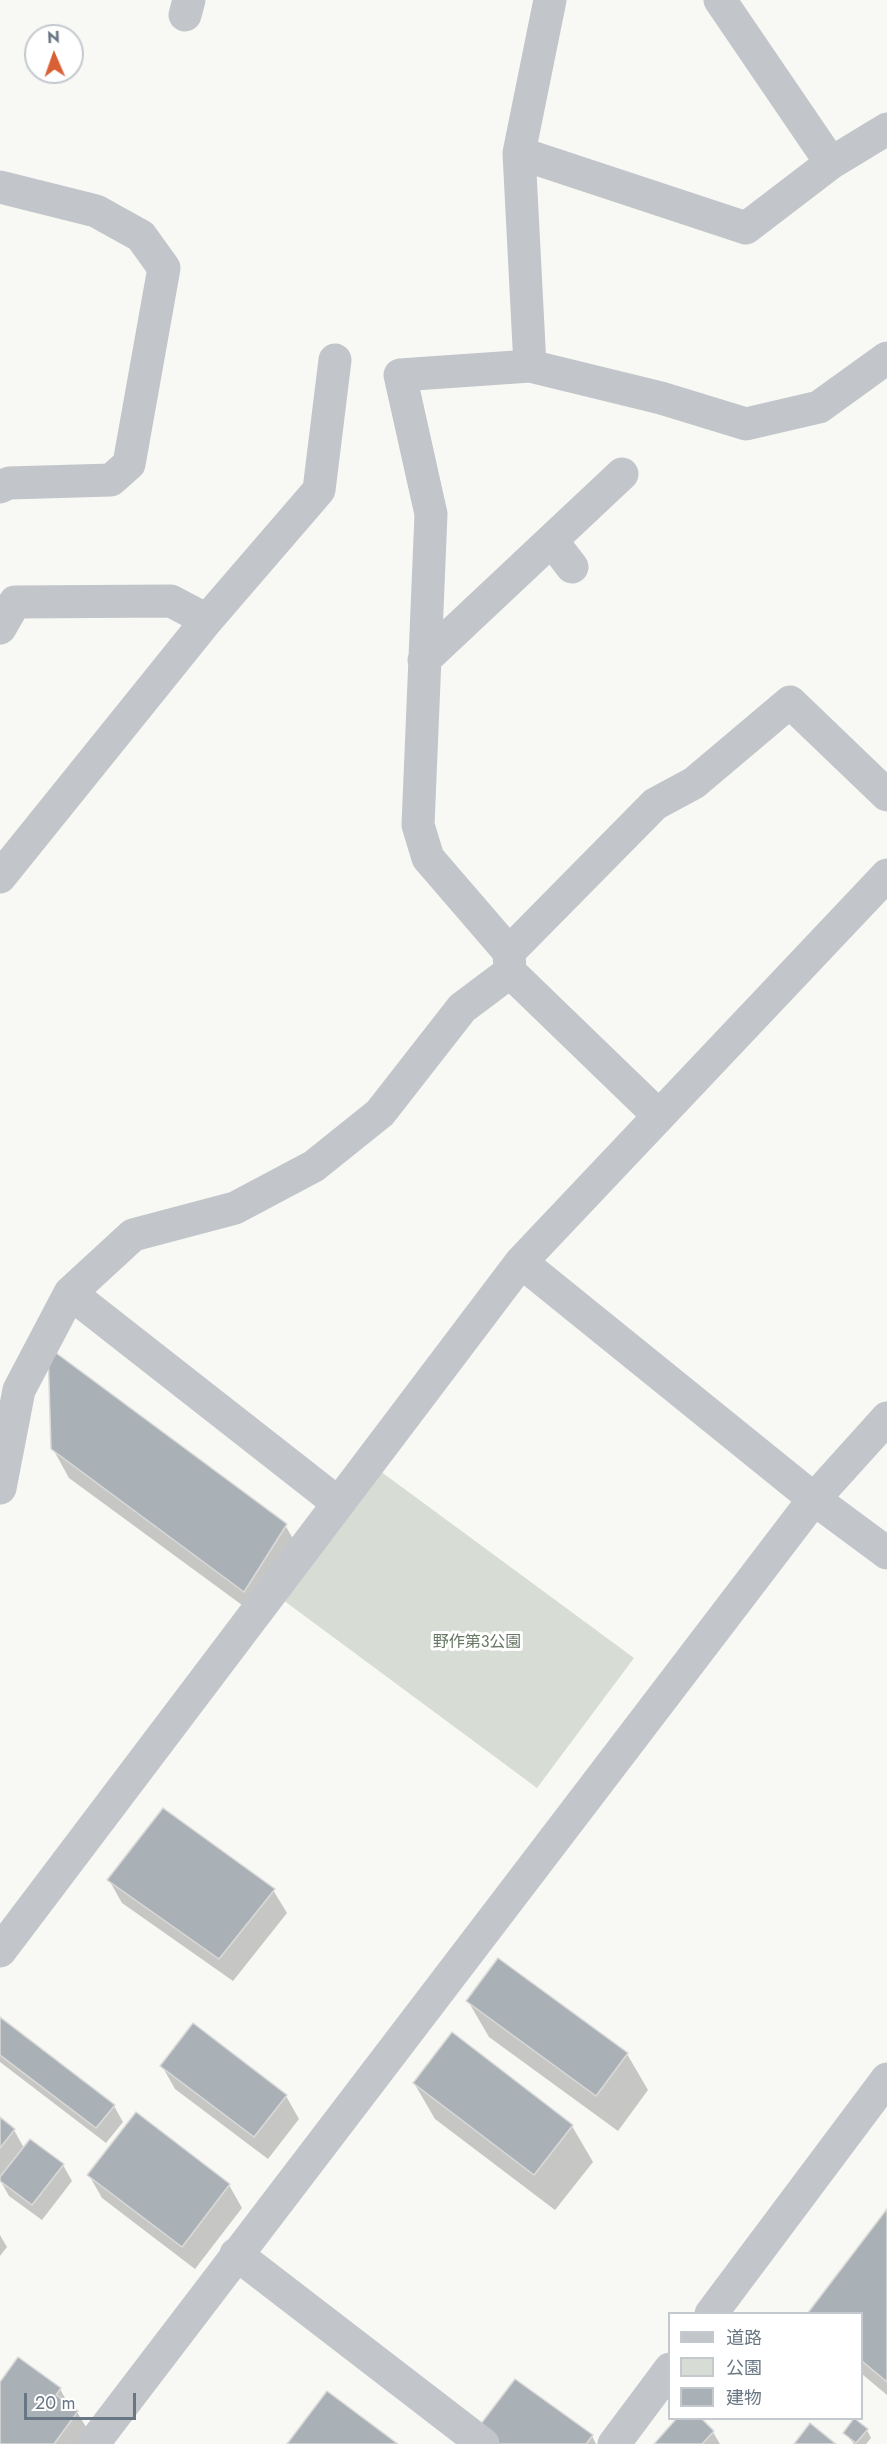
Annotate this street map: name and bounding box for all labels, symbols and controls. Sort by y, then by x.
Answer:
north arrow [24,24,84,84]
text: N [47,26,60,49]
park label: 野作第3公園 [433,1633,521,1653]
legend [668,2312,863,2420]
text: 道路 [726,2325,762,2351]
text: 公園 [726,2355,762,2381]
scale bar [27,2381,140,2419]
text: 建物 [726,2385,762,2411]
text: 20 m [35,2390,75,2416]

